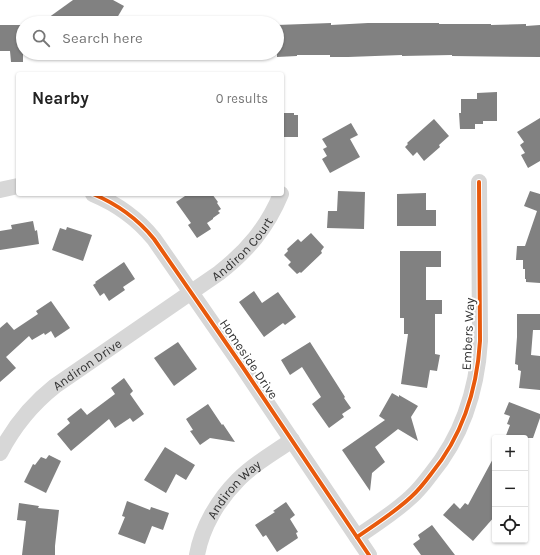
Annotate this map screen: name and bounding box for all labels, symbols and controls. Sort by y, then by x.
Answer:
search box [16,16,284,60]
icon: search [30,27,52,49]
text: Search here [62,29,143,47]
text: Nearby [32,88,89,108]
text: 0 results [216,91,268,106]
street label: Andiron Court [208,214,275,283]
street label: Embers Way [459,297,477,371]
street label: Homeside Drive [217,316,281,402]
street label: Andiron Drive [50,335,124,393]
map controls [492,435,528,543]
button: + [492,435,528,471]
street label: Andiron Way [204,456,263,521]
button: − [492,471,528,507]
button: locate [492,507,528,543]

